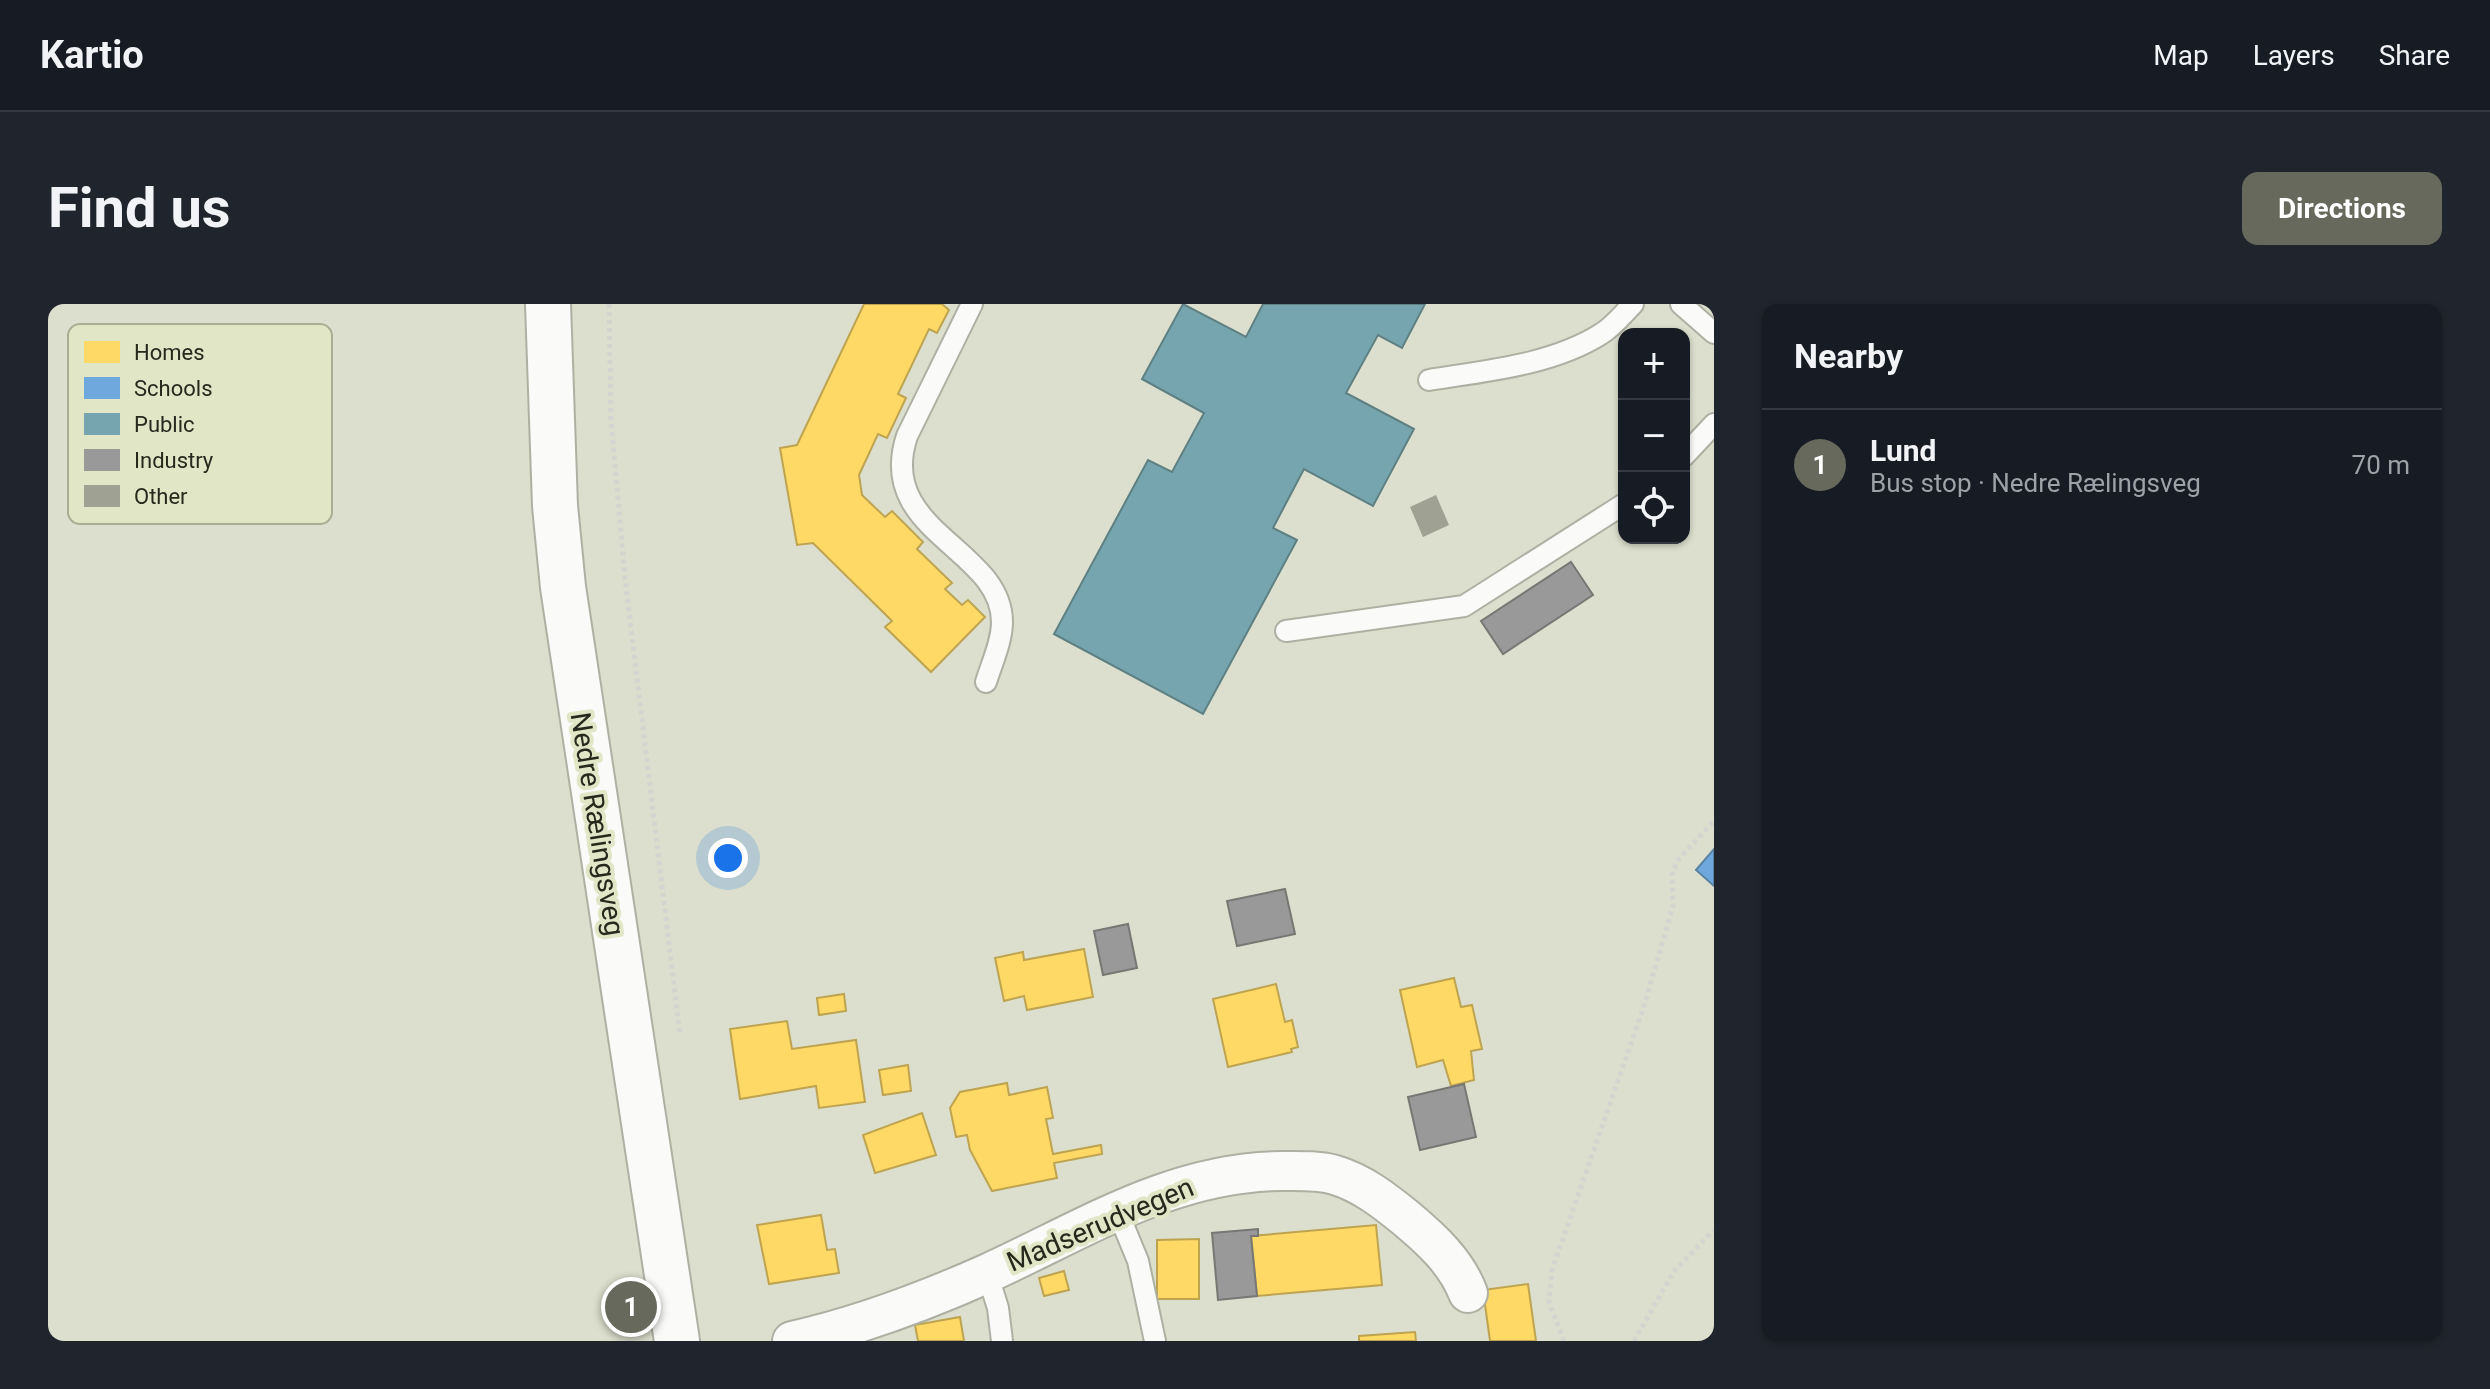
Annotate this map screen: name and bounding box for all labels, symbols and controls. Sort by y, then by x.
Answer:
text: Kartio [40,33,144,77]
text: Map [2153,39,2209,72]
text: Layers [2253,39,2335,72]
text: Share [2379,39,2450,72]
button: Directions [2242,172,2442,245]
text: Find us [48,175,231,241]
legend [68,324,332,524]
map controls [1618,328,1690,544]
button: + [1618,328,1690,400]
text: Nearby [1794,336,1903,376]
text: Homes [134,340,205,365]
text: Schools [134,376,213,401]
button: − [1618,400,1690,472]
text: Public [134,412,195,437]
text: Lund [1870,433,1936,468]
text: Industry [134,448,214,473]
text: 1 [1813,450,1827,480]
text: 70 m [2352,450,2410,480]
text: Bus stop · Nedre Rælingsveg [1870,468,2201,498]
button: locate [1618,472,1690,544]
text: Other [134,484,188,509]
street label: Nedre Rælingsveg [564,710,631,938]
your location [708,838,748,878]
street label: Madserudvegen [1002,1170,1199,1279]
pin: 1 [605,1277,657,1337]

